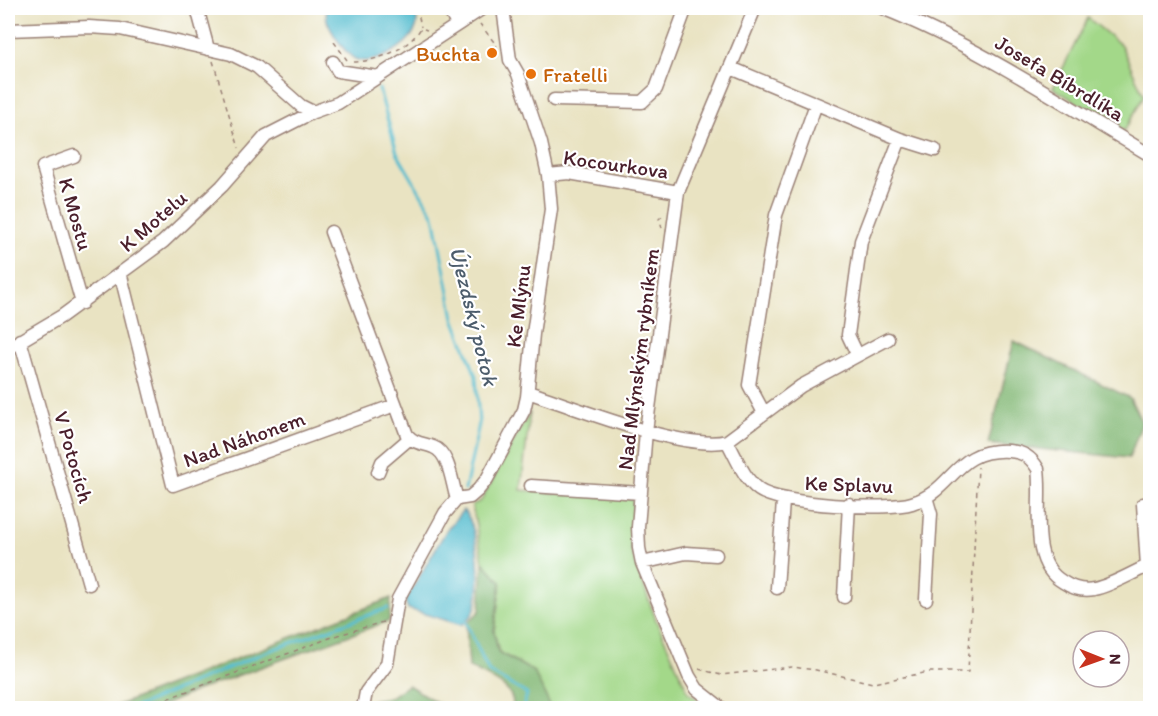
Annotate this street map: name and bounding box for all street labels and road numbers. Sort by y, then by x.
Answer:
street label: Josefa Bíbrdlíka [991,30,1129,126]
street label: Kocourkova [562,144,670,184]
street label: K Mostu [54,175,98,253]
street label: K Motelu [114,185,192,257]
street label: Nad Mlýnským rybníkem [612,246,664,471]
street label: Ke Mlýnu [501,263,535,349]
street label: Nad Náhonem [180,405,309,473]
street label: V Potocích [49,408,99,506]
street label: Ke Splavu [804,470,894,498]

